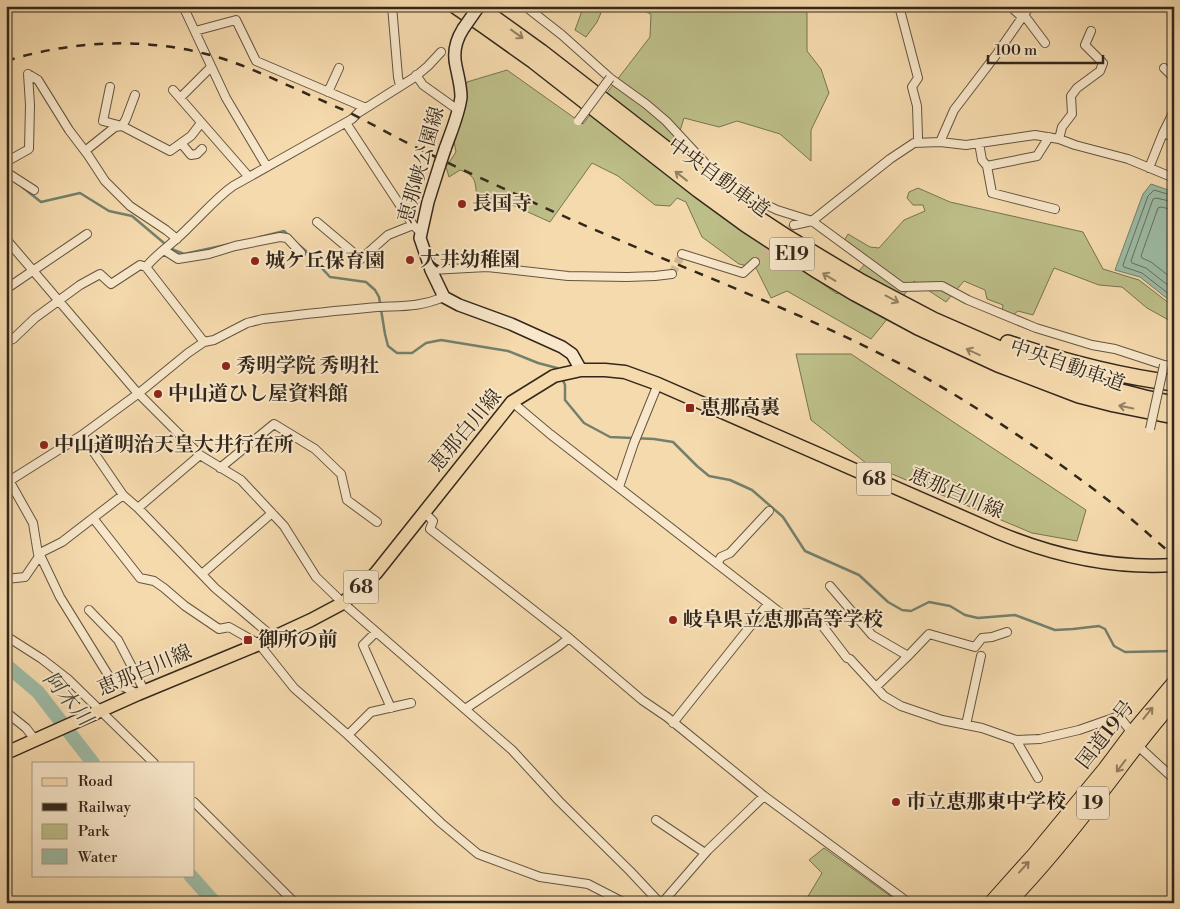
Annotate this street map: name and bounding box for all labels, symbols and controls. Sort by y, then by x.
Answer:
one-way arrow [510,29,524,39]
scale bar [988,32,1102,64]
text: 100 m [995,41,1037,60]
street label: 恵那峡公園線 [393,104,451,226]
street label: 中央自動車道 [662,133,774,223]
one-way arrow [675,170,688,181]
place label: 長国寺 [472,192,532,217]
marker: 長国寺 [456,198,468,210]
road number: E19 [770,238,814,270]
place label: 大井幼稚園 [420,248,520,273]
place label: 城ケ丘保育園 [265,249,385,274]
marker: 大井幼稚園 [404,254,416,266]
marker: 城ケ丘保育園 [249,255,261,267]
one-way arrow [823,272,837,282]
one-way arrow [885,294,900,304]
street label: 中央自動車道 [1006,335,1128,397]
one-way arrow [966,347,981,357]
place label: 秀明学院 秀明社 [236,354,379,379]
marker: 秀明学院 秀明社 [220,360,232,372]
place label: 中山道ひし屋資料館 [168,382,348,407]
street label: 恵那白川線 [424,385,508,477]
marker: 中山道ひし屋資料館 [152,388,164,400]
place label: 恵那高裏 [700,396,780,421]
marker: 恵那高裏 [684,402,696,414]
one-way arrow [1118,402,1134,411]
place label: 中山道明治天皇大井行在所 [54,433,294,458]
marker: 中山道明治天皇大井行在所 [38,439,50,451]
road number: 68 [856,462,892,496]
street label: 恵那白川線 [905,463,1007,525]
road number: 68 [344,570,378,604]
place label: 岐阜県立恵那高等学校 [683,608,883,633]
marker: 岐阜県立恵那高等学校 [667,614,679,626]
place label: 御所の前 [258,628,338,653]
marker: 御所の前 [242,634,254,646]
street label: 恵那白川線 [94,640,196,702]
water label: 阿木川 [37,667,98,733]
street label: 国道19号 [1072,696,1140,774]
one-way arrow [1142,707,1153,720]
one-way arrow [1116,759,1127,772]
legend [32,762,195,876]
text: Road [78,772,113,791]
road number: 19 [1077,786,1109,820]
place label: 市立恵那東中学校 [906,790,1066,815]
marker: 市立恵那東中学校 [890,796,902,808]
text: Railway [78,798,132,817]
text: Park [78,822,110,841]
text: Water [77,848,118,867]
one-way arrow [1018,860,1030,873]

